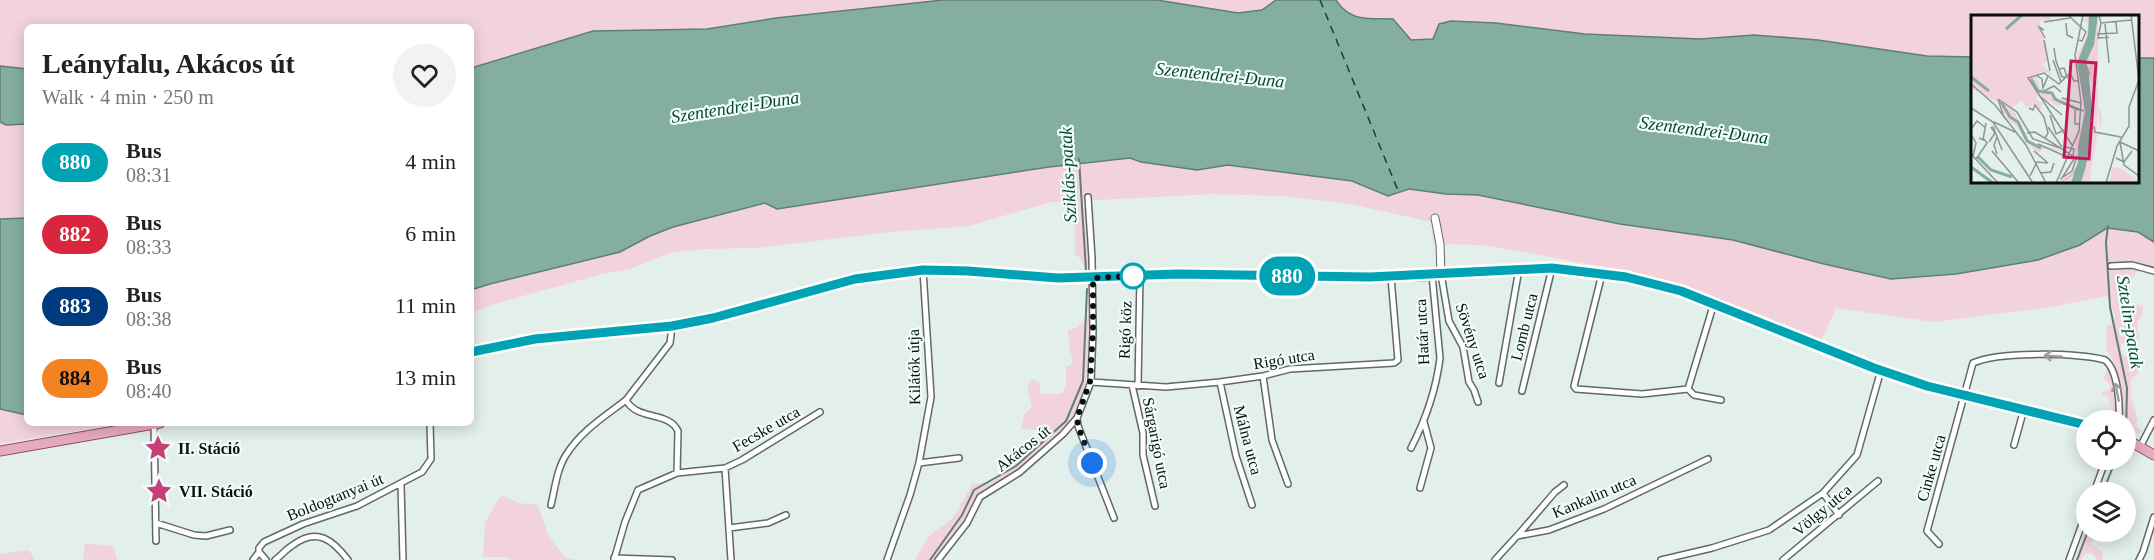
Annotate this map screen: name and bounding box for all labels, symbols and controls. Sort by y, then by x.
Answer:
inset map [1971,15,2139,183]
button: heart [393,44,456,107]
text: Leányfalu, Akácos út [42,48,295,79]
water label: Szentendrei-Duna [1155,58,1285,92]
text: Walk · 4 min · 250 m [42,86,214,108]
water label: Szentendrei-Duna [670,87,800,127]
water label: Szentendrei-Duna [1639,112,1769,148]
water label: Sziklás-patak [1055,126,1080,223]
text: Bus [126,138,161,163]
text: 4 min [405,149,456,174]
text: 880 [59,150,91,174]
text: 08:31 [126,164,172,186]
text: Bus [126,210,161,235]
text: 6 min [405,221,456,246]
text: 882 [59,222,91,246]
text: 08:33 [126,236,172,258]
line badge: 880 [1252,256,1322,296]
unlabelled marker [1120,263,1146,289]
text: 880 [1271,264,1303,288]
water label: Sztelin-patak [2113,274,2147,371]
text: Bus [126,282,161,307]
street label: Lomb utca [1507,292,1541,362]
text: 11 min [395,293,456,318]
text: 883 [59,294,91,318]
street label: Határ utca [1412,299,1432,365]
street label: Rigó köz [1115,301,1136,359]
street label: Sövény utca [1452,301,1493,381]
text: 08:38 [126,308,172,330]
street label: Kilátók útja [905,329,924,405]
street label: Rigó utca [1252,346,1316,373]
one-way arrow [2044,350,2064,361]
text: Bus [126,354,161,379]
text: 13 min [394,365,456,390]
text: 884 [59,366,91,390]
text: 08:40 [126,380,172,402]
one-way arrow [2111,382,2123,401]
street label: Sárgarigó utca [1139,396,1174,490]
street label: Fecske utca [729,403,803,455]
street label: Málna utca [1231,403,1265,477]
map controls [2076,410,2136,542]
button: locate [2076,410,2136,470]
street label: Akácos út [992,421,1054,475]
place icon: II. Stáció [143,433,173,463]
street label: Cinke utca [1913,433,1949,503]
place label: II. Stáció [178,440,240,457]
your location [1077,448,1107,478]
street label: Boldogtanyai út [284,470,387,525]
street label: Kankalin utca [1550,471,1638,521]
place icon: VII. Stáció [144,476,174,506]
street label: Völgy utca [1789,481,1855,540]
button: layers [2076,482,2136,542]
place label: VII. Stáció [179,483,253,500]

